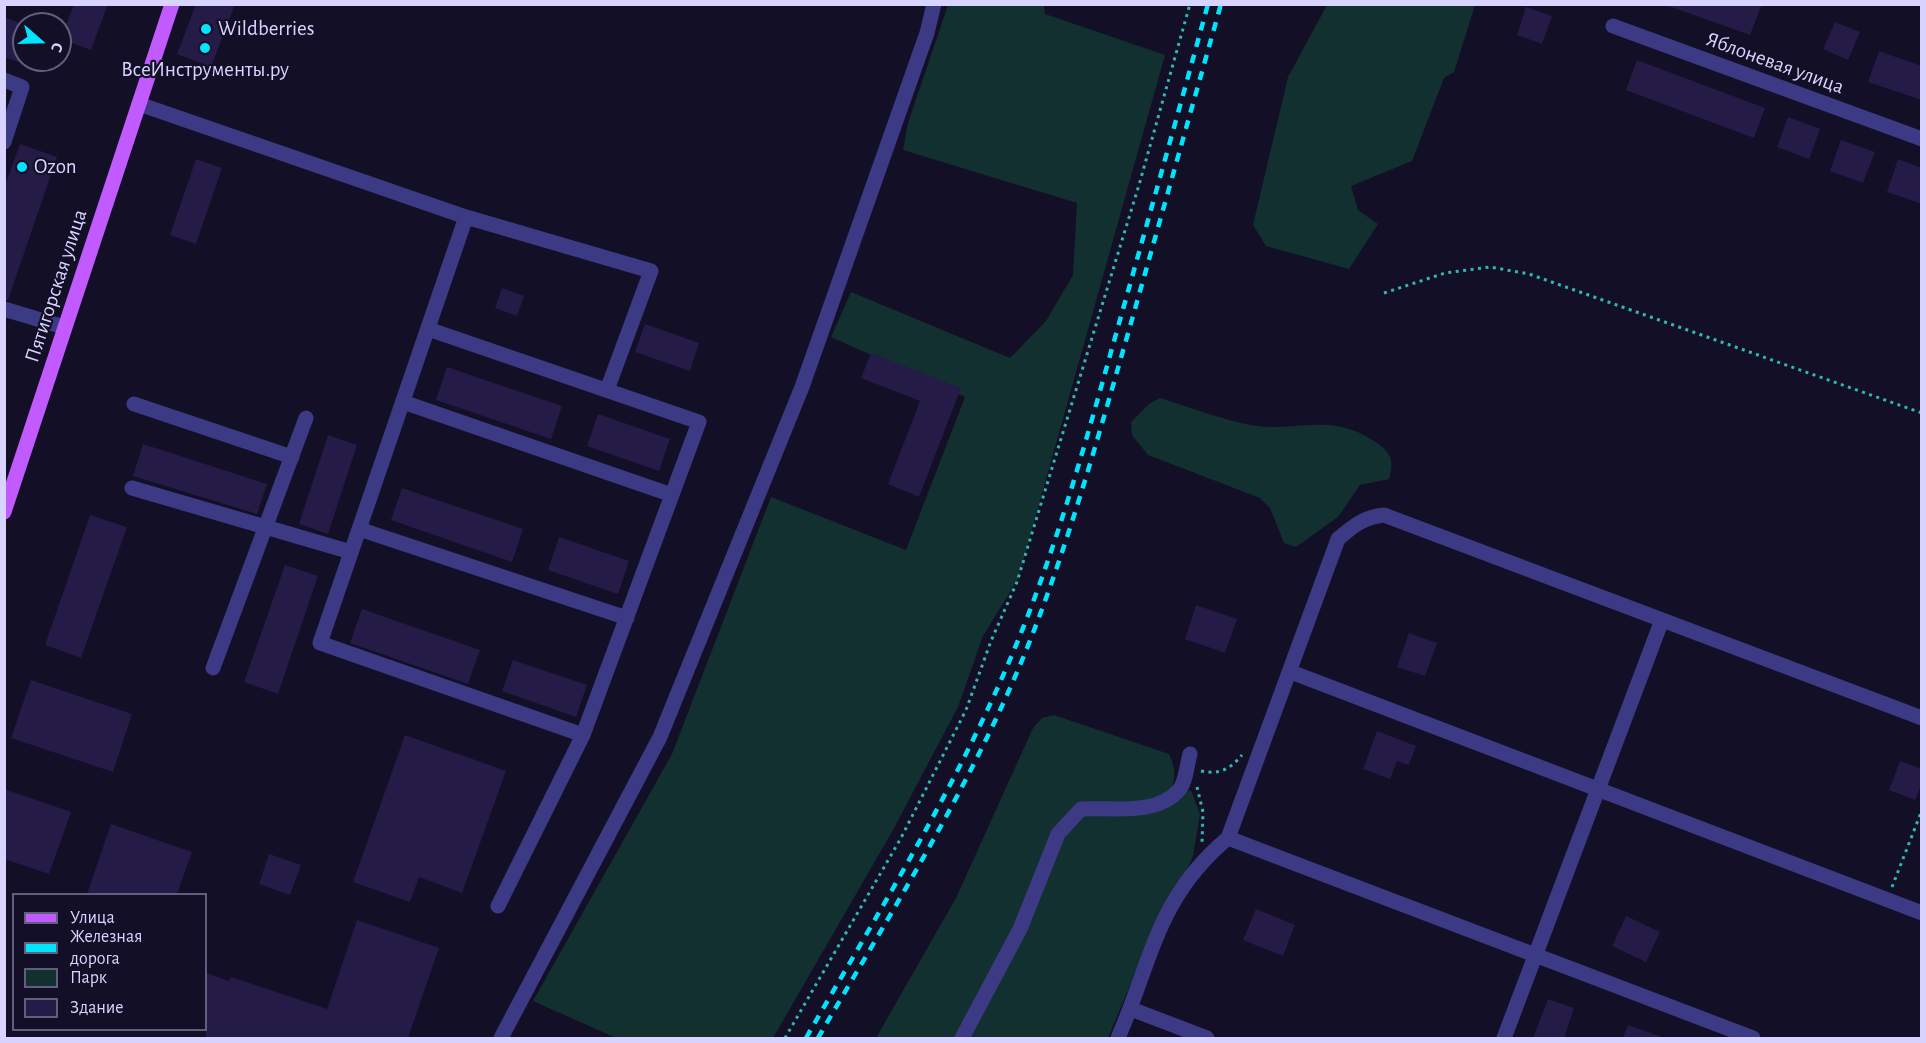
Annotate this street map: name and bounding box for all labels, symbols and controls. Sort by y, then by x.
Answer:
north arrow [12,12,72,72]
place label: Wildberries [218,16,314,42]
marker: Wildberries [199,22,213,36]
street label: Яблоневая улица [1703,26,1847,100]
text: С [48,41,66,54]
marker: ВсеИнструменты.ру [198,41,212,55]
place label: ВсеИнструменты.ру [121,57,289,83]
place label: Ozon [34,154,77,180]
marker: Ozon [15,160,29,174]
street label: Пятигорская улица [19,206,93,366]
legend [12,893,207,1031]
text: Улица [70,909,115,927]
text: Железная дорога [70,928,142,968]
text: Парк [70,969,107,987]
text: Здание [70,999,124,1017]

